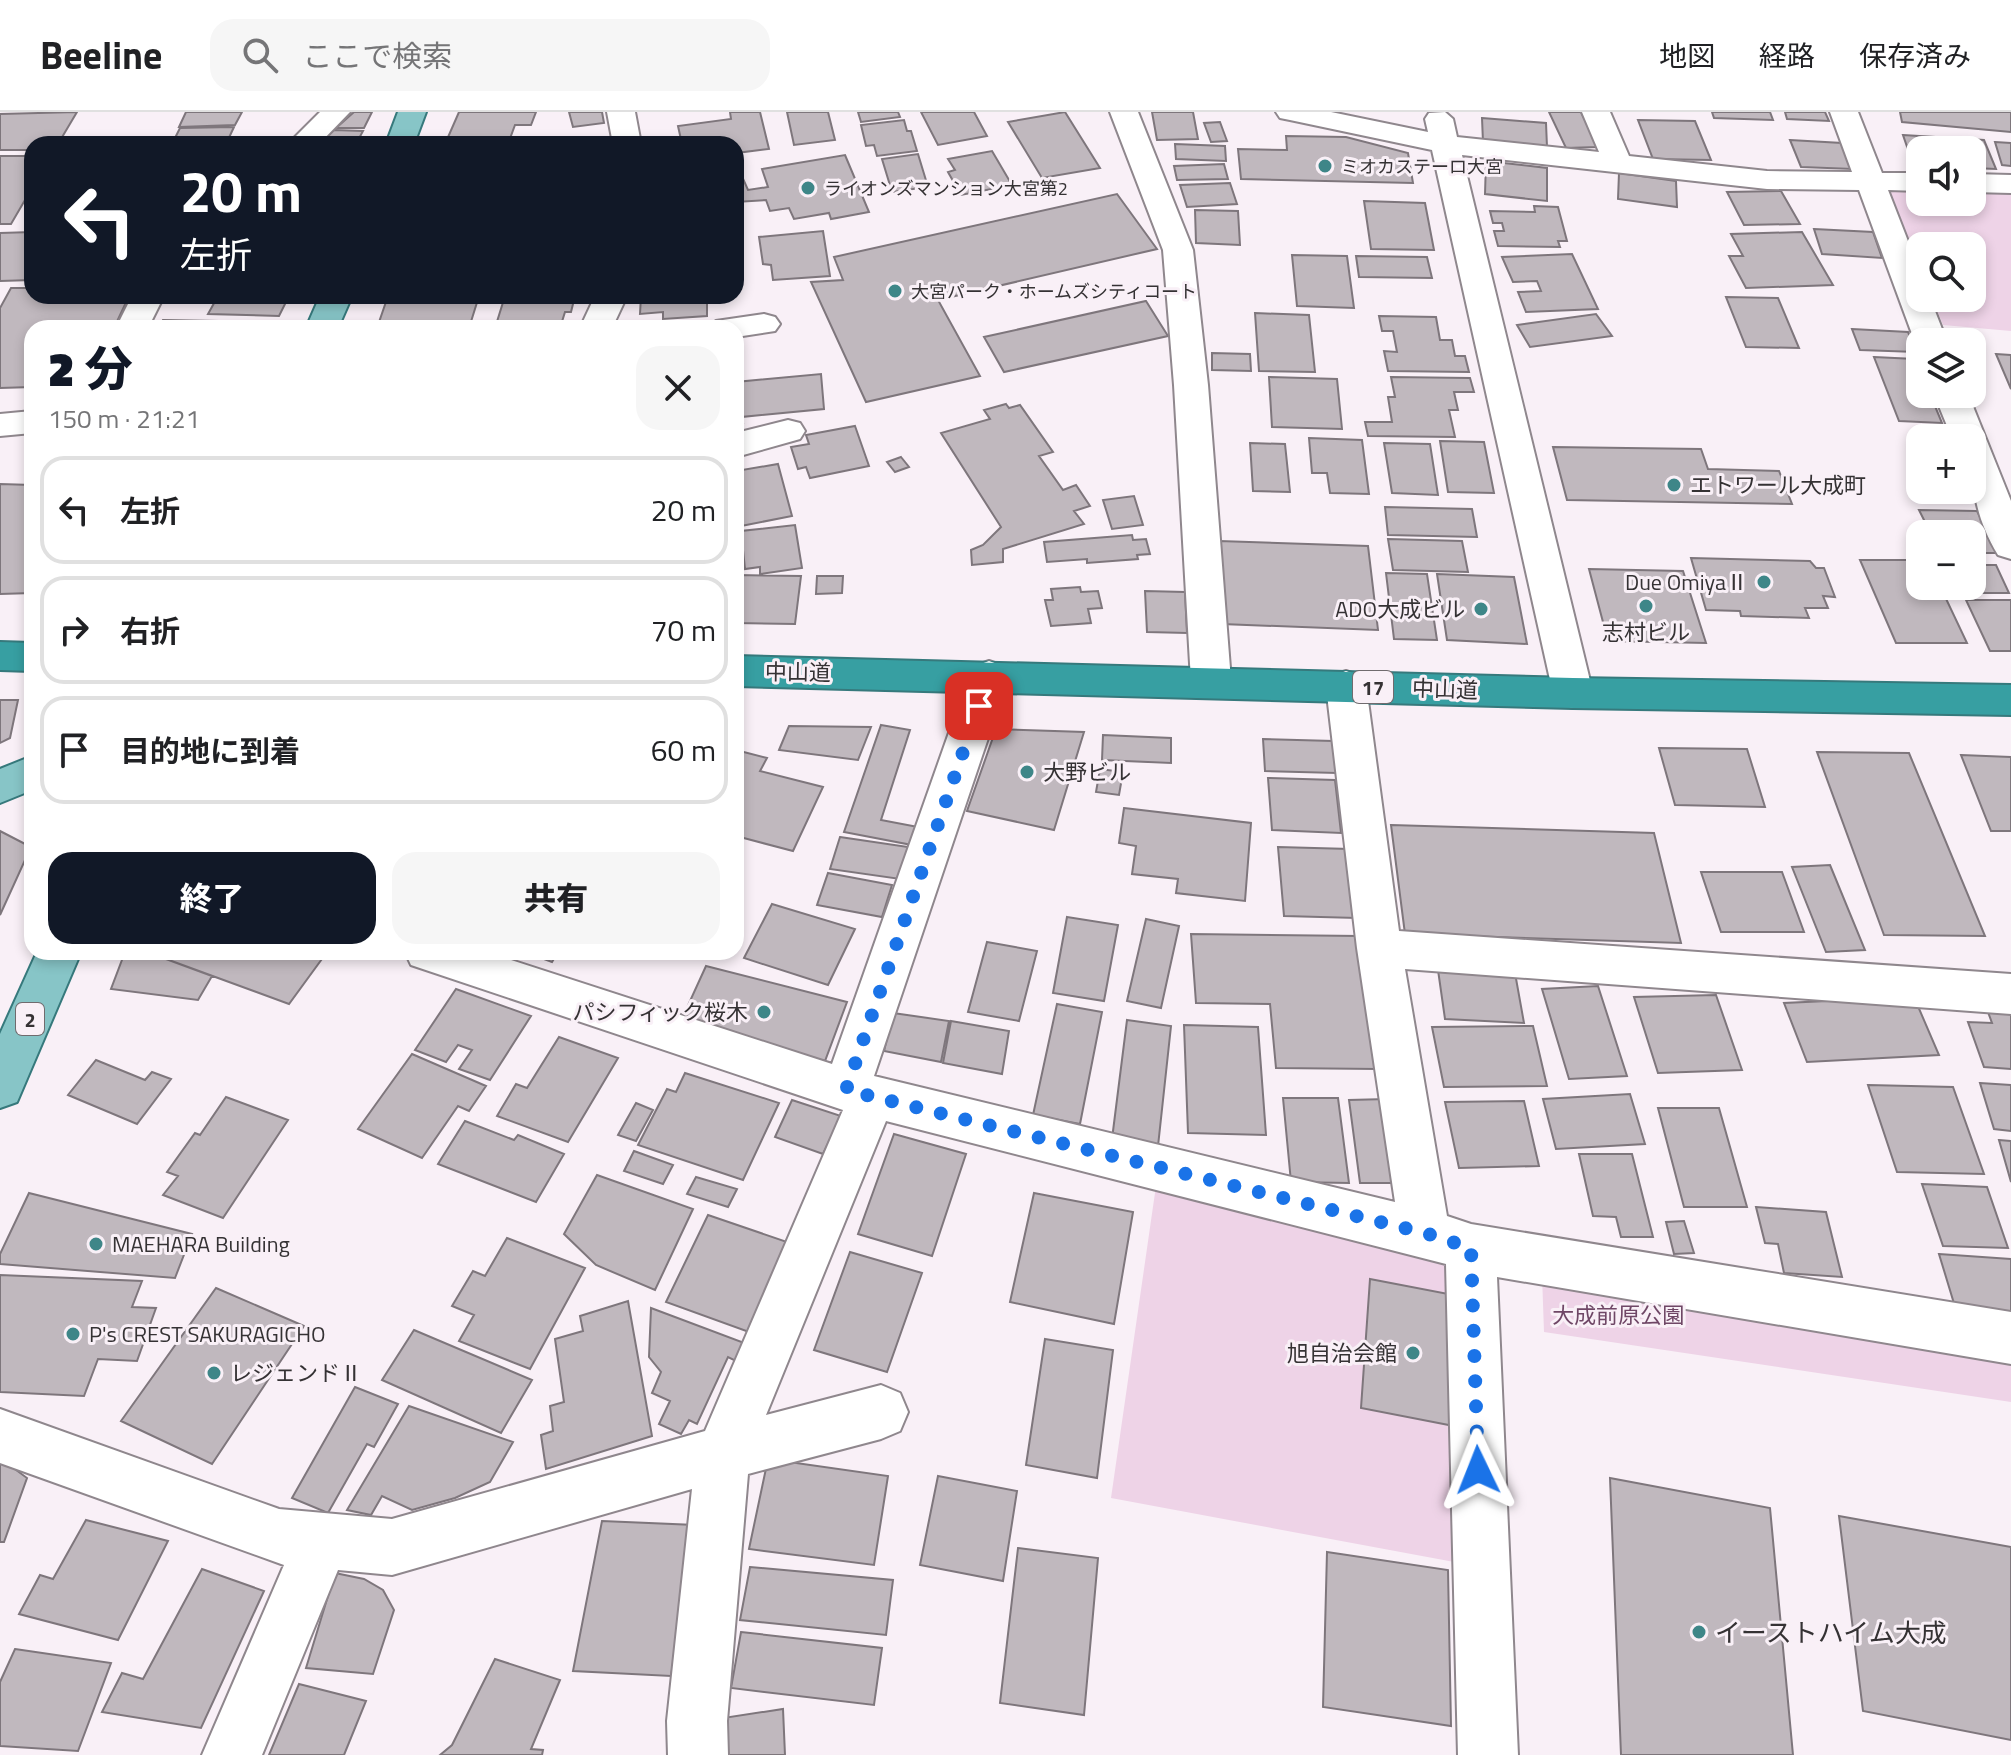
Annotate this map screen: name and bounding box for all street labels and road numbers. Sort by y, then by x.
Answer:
street label: 中山道 [765,654,831,690]
road number: 17 [1353,671,1393,703]
street label: 中山道 [1411,671,1479,707]
road number: 2 [16,1003,44,1035]

